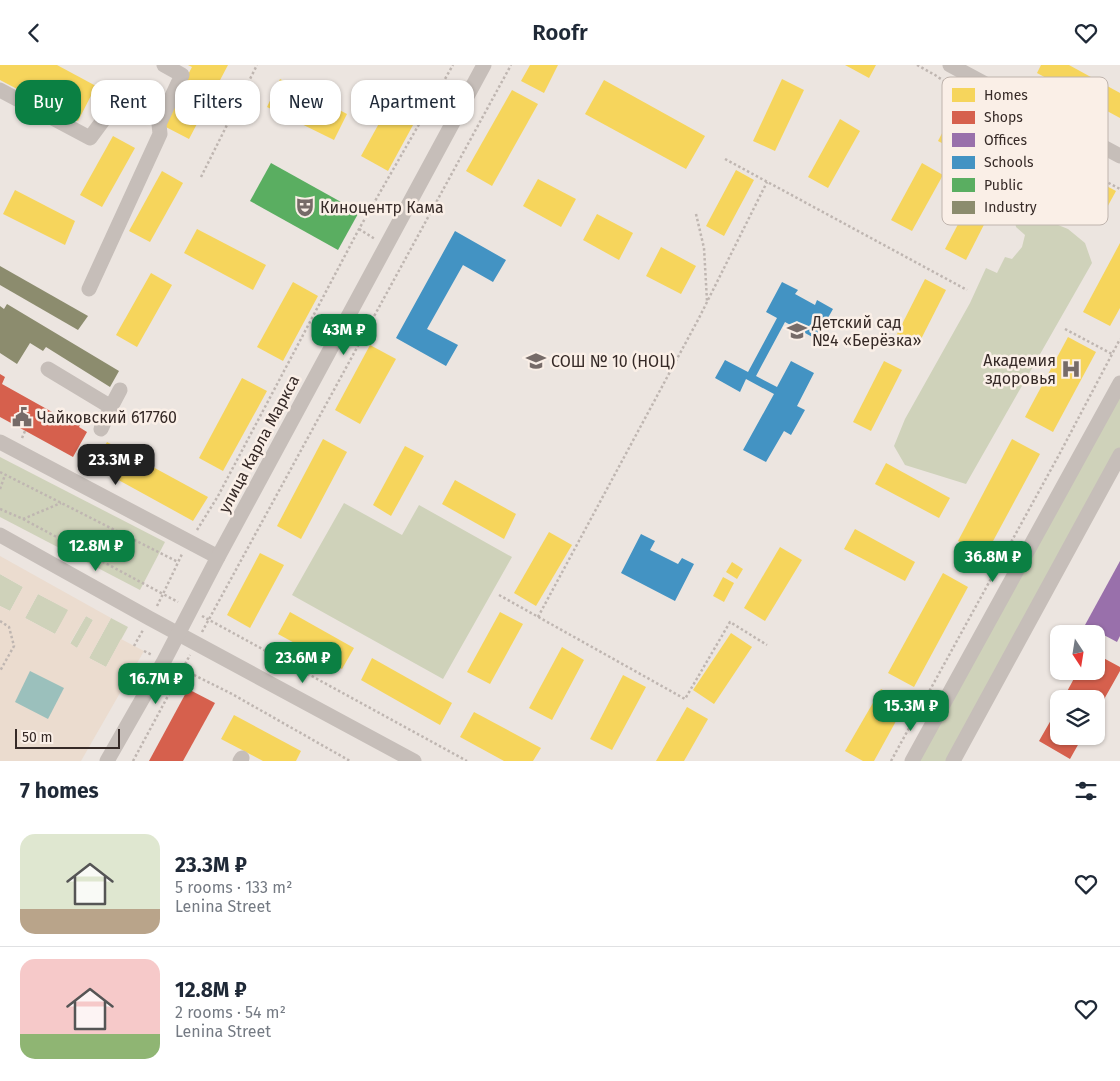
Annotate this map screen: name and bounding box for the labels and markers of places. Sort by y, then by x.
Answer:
theatre icon: Киноцентр Кама [294,196,316,218]
place label: Киноцентр Кама [320,198,444,217]
pin: 43M ₽ [309,313,379,356]
place label: Детский сад №4 «Берёзка» [811,313,922,350]
school or university icon: Детский сад №4 «Берёзка» [786,320,808,342]
school or university icon: СОШ № 10 (НОЦ) [525,350,547,372]
place label: Академия здоровья [983,351,1056,388]
place label: СОШ № 10 (НОЦ) [551,352,675,371]
hospital icon: Академия здоровья [1060,358,1082,380]
public building icon: Чайковский 617760 [11,406,33,428]
place label: Чайковский 617760 [37,408,177,427]
pin: 23.3M ₽ [70,443,162,486]
pin: 12.8M ₽ [50,529,142,572]
pin: 36.8M ₽ [947,541,1039,583]
pin: 23.6M ₽ [257,641,349,684]
pin: 16.7M ₽ [110,663,202,705]
pin: 15.3M ₽ [865,689,957,732]

